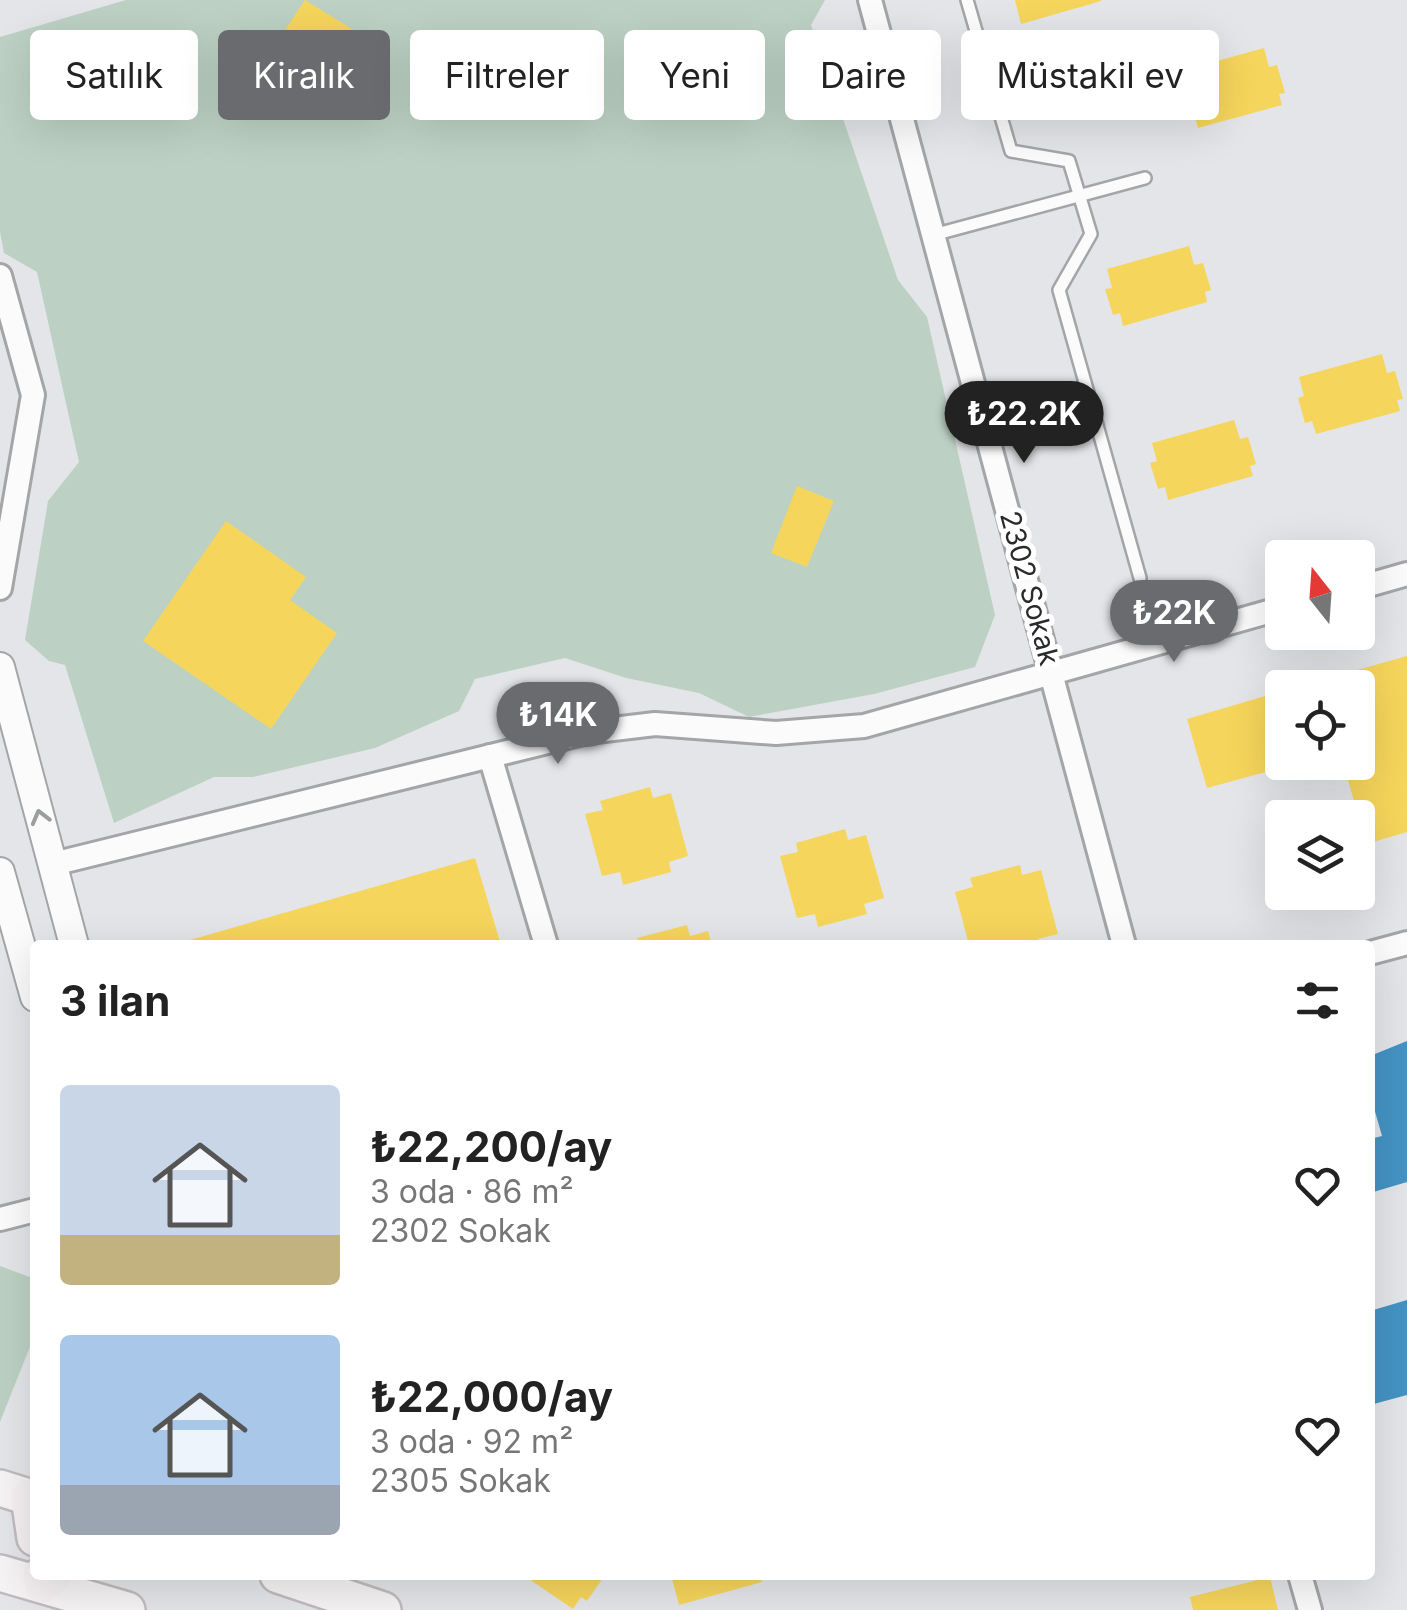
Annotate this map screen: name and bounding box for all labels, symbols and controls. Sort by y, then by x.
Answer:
chip: Satılık [30,30,198,120]
chip: Kiralık [218,30,390,120]
chip: Filtreler [410,30,604,120]
chip: Yeni [624,30,765,120]
chip: Daire [785,30,941,120]
chip: Müstakil ev [961,30,1219,120]
pin: ₺22.2K [943,381,1105,466]
text: ₺22.2K [967,394,1081,433]
street label: 2302 Sokak [993,507,1067,669]
north arrow [1265,540,1375,650]
map controls [1265,540,1375,910]
pin: ₺22K [1115,580,1233,665]
text: ₺22K [1132,593,1216,632]
button: locate [1265,670,1375,780]
pin: ₺14K [499,682,617,767]
text: ₺14K [518,695,598,734]
button: layers [1265,800,1375,910]
one-way arrow [31,809,52,826]
icon: filters [1290,973,1345,1028]
text: 3 ilan [60,975,170,1026]
text: ₺22,200/ay [370,1121,612,1172]
icon: home [140,1125,260,1245]
icon: heart [1290,1158,1345,1213]
text: 3 oda · 86 m² [370,1172,574,1211]
text: 2302 Sokak [370,1211,551,1250]
text: ₺22,000/ay [370,1371,613,1422]
icon: home [140,1375,260,1495]
icon: heart [1290,1408,1345,1463]
text: 3 oda · 92 m² [370,1422,573,1461]
text: 2305 Sokak [370,1461,551,1500]

